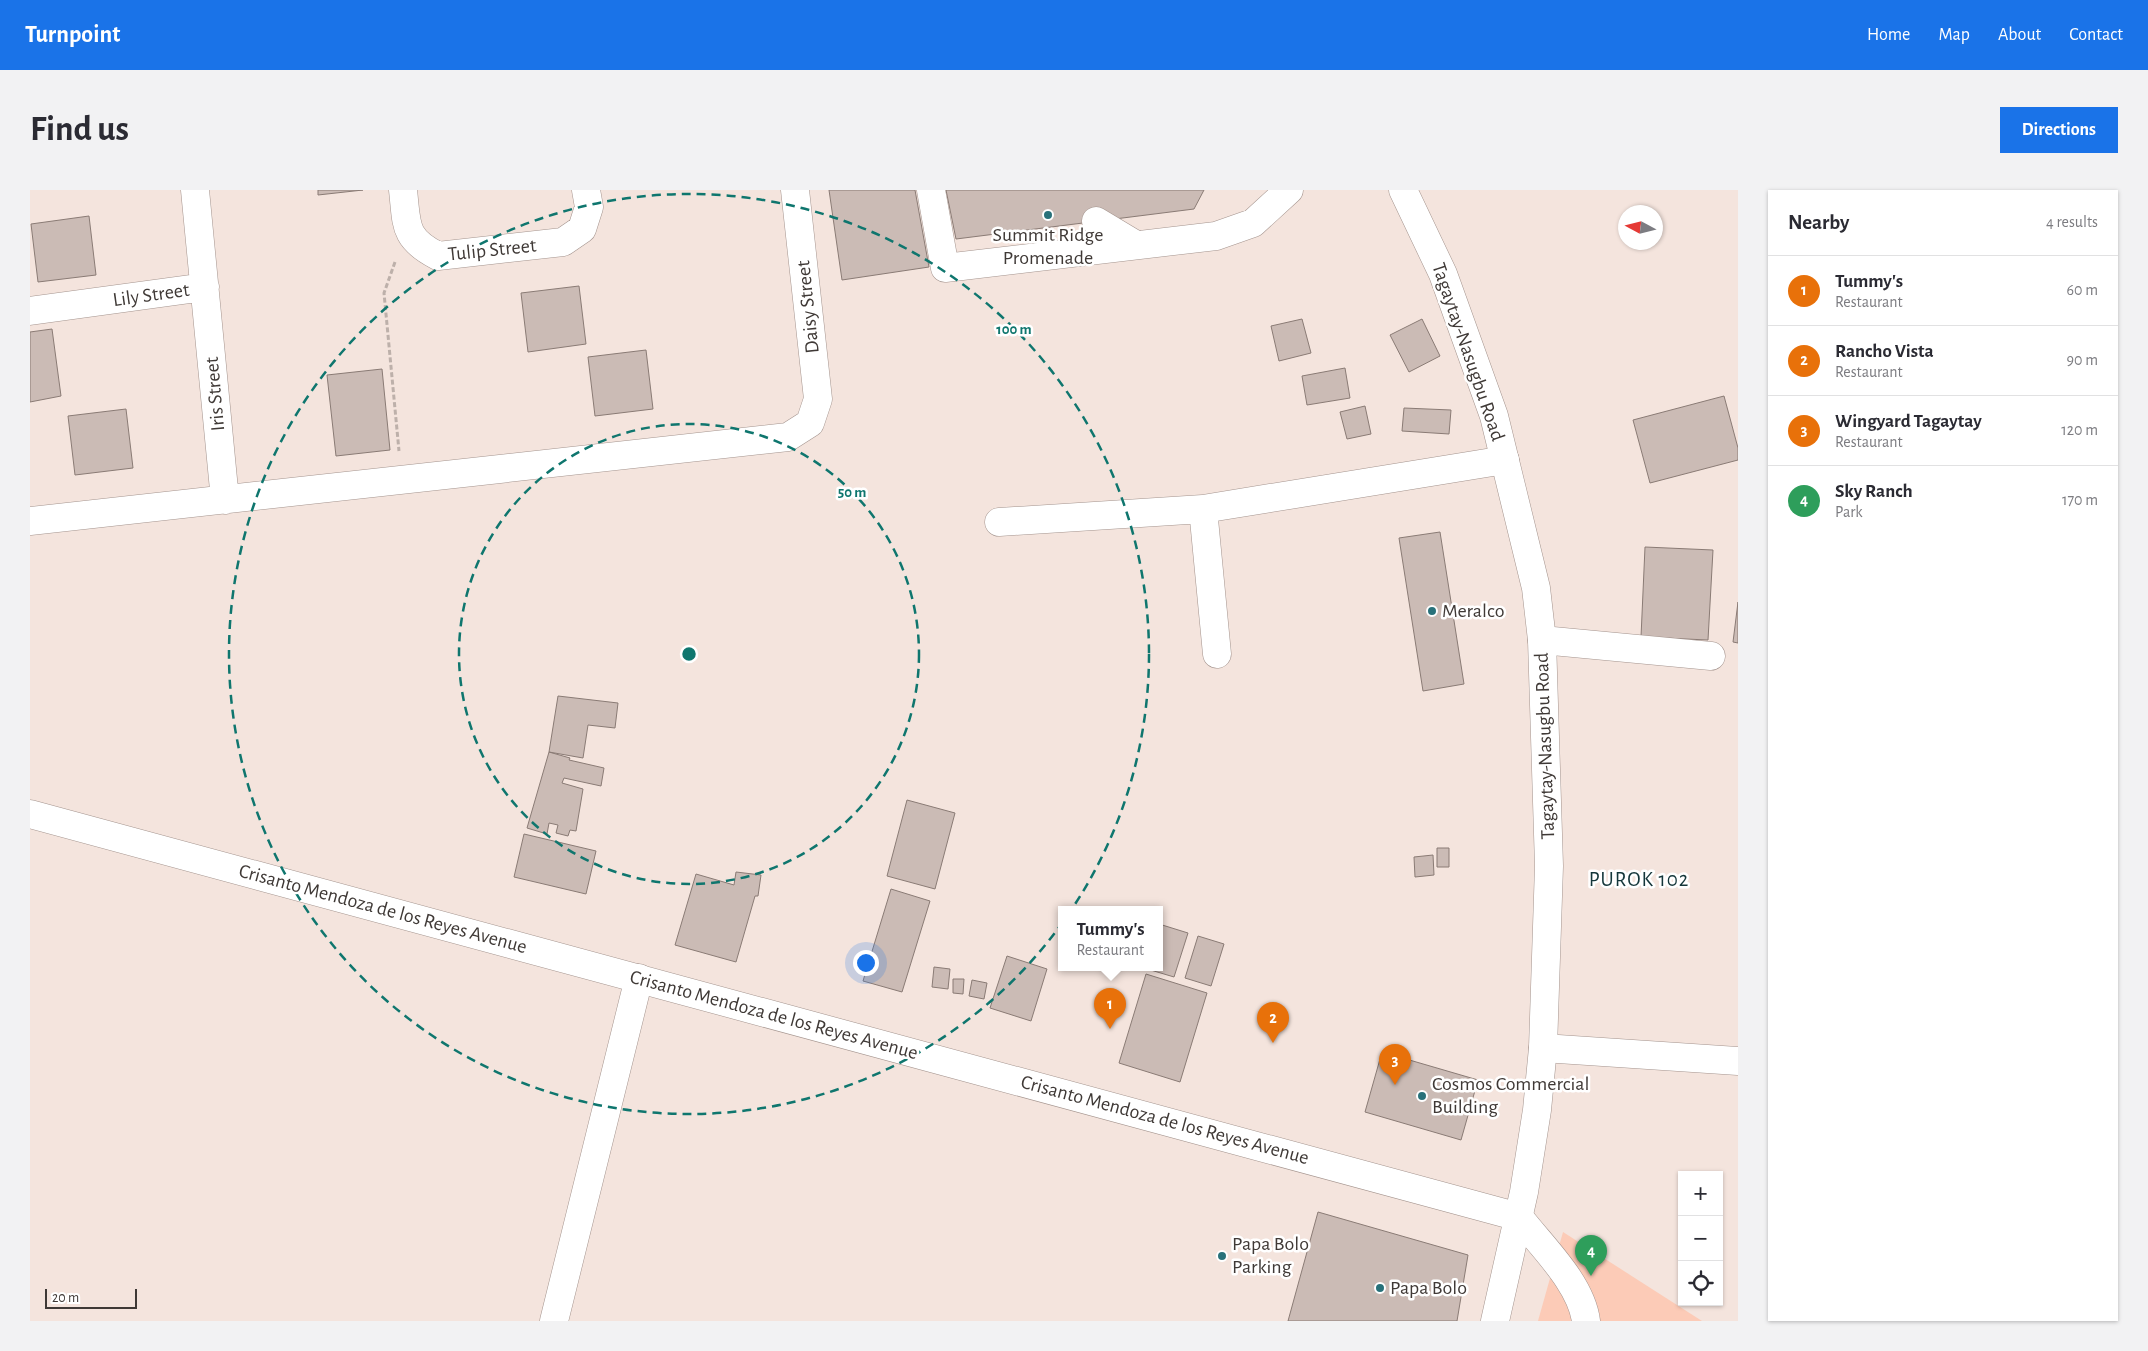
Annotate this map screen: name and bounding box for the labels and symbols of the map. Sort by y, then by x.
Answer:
north arrow [1618,205,1663,250]
marker: Summit Ridge Promenade [1042,209,1054,221]
place label: Summit Ridge Promenade [992,225,1104,268]
street label: Tulip Street [447,235,538,265]
street label: Daisy Street [793,259,823,354]
street label: Tagaytay-Nasugbu Road [1428,260,1508,444]
street label: Lily Street [111,280,191,310]
text: 100 m [996,322,1032,337]
street label: Iris Street [202,356,228,432]
text: 50 m [838,485,866,500]
place label: Meralco [1442,601,1505,621]
marker: Meralco [1426,605,1438,617]
centre of rings [680,645,698,663]
street label: Tagaytay-Nasugbu Road [1532,652,1558,840]
street label: Crisanto Mendoza de los Reyes Avenue [237,861,529,957]
district label: PUROK 102 [1589,869,1689,890]
your location [853,950,879,976]
street label: Crisanto Mendoza de los Reyes Avenue [628,967,920,1063]
pin: 1 [1094,988,1126,1029]
pin: 2 [1257,1002,1289,1043]
pin: 3 [1379,1044,1411,1085]
street label: Crisanto Mendoza de los Reyes Avenue [1019,1072,1311,1168]
place label: Cosmos Commercial Building [1432,1074,1590,1117]
marker: Cosmos Commercial Building [1416,1090,1428,1102]
place label: Papa Bolo Parking [1232,1234,1309,1277]
pin: 4 [1575,1235,1607,1276]
marker: Papa Bolo Parking [1216,1250,1228,1262]
place label: Papa Bolo [1390,1278,1467,1298]
marker: Papa Bolo [1374,1282,1386,1294]
scale bar [45,1286,138,1309]

